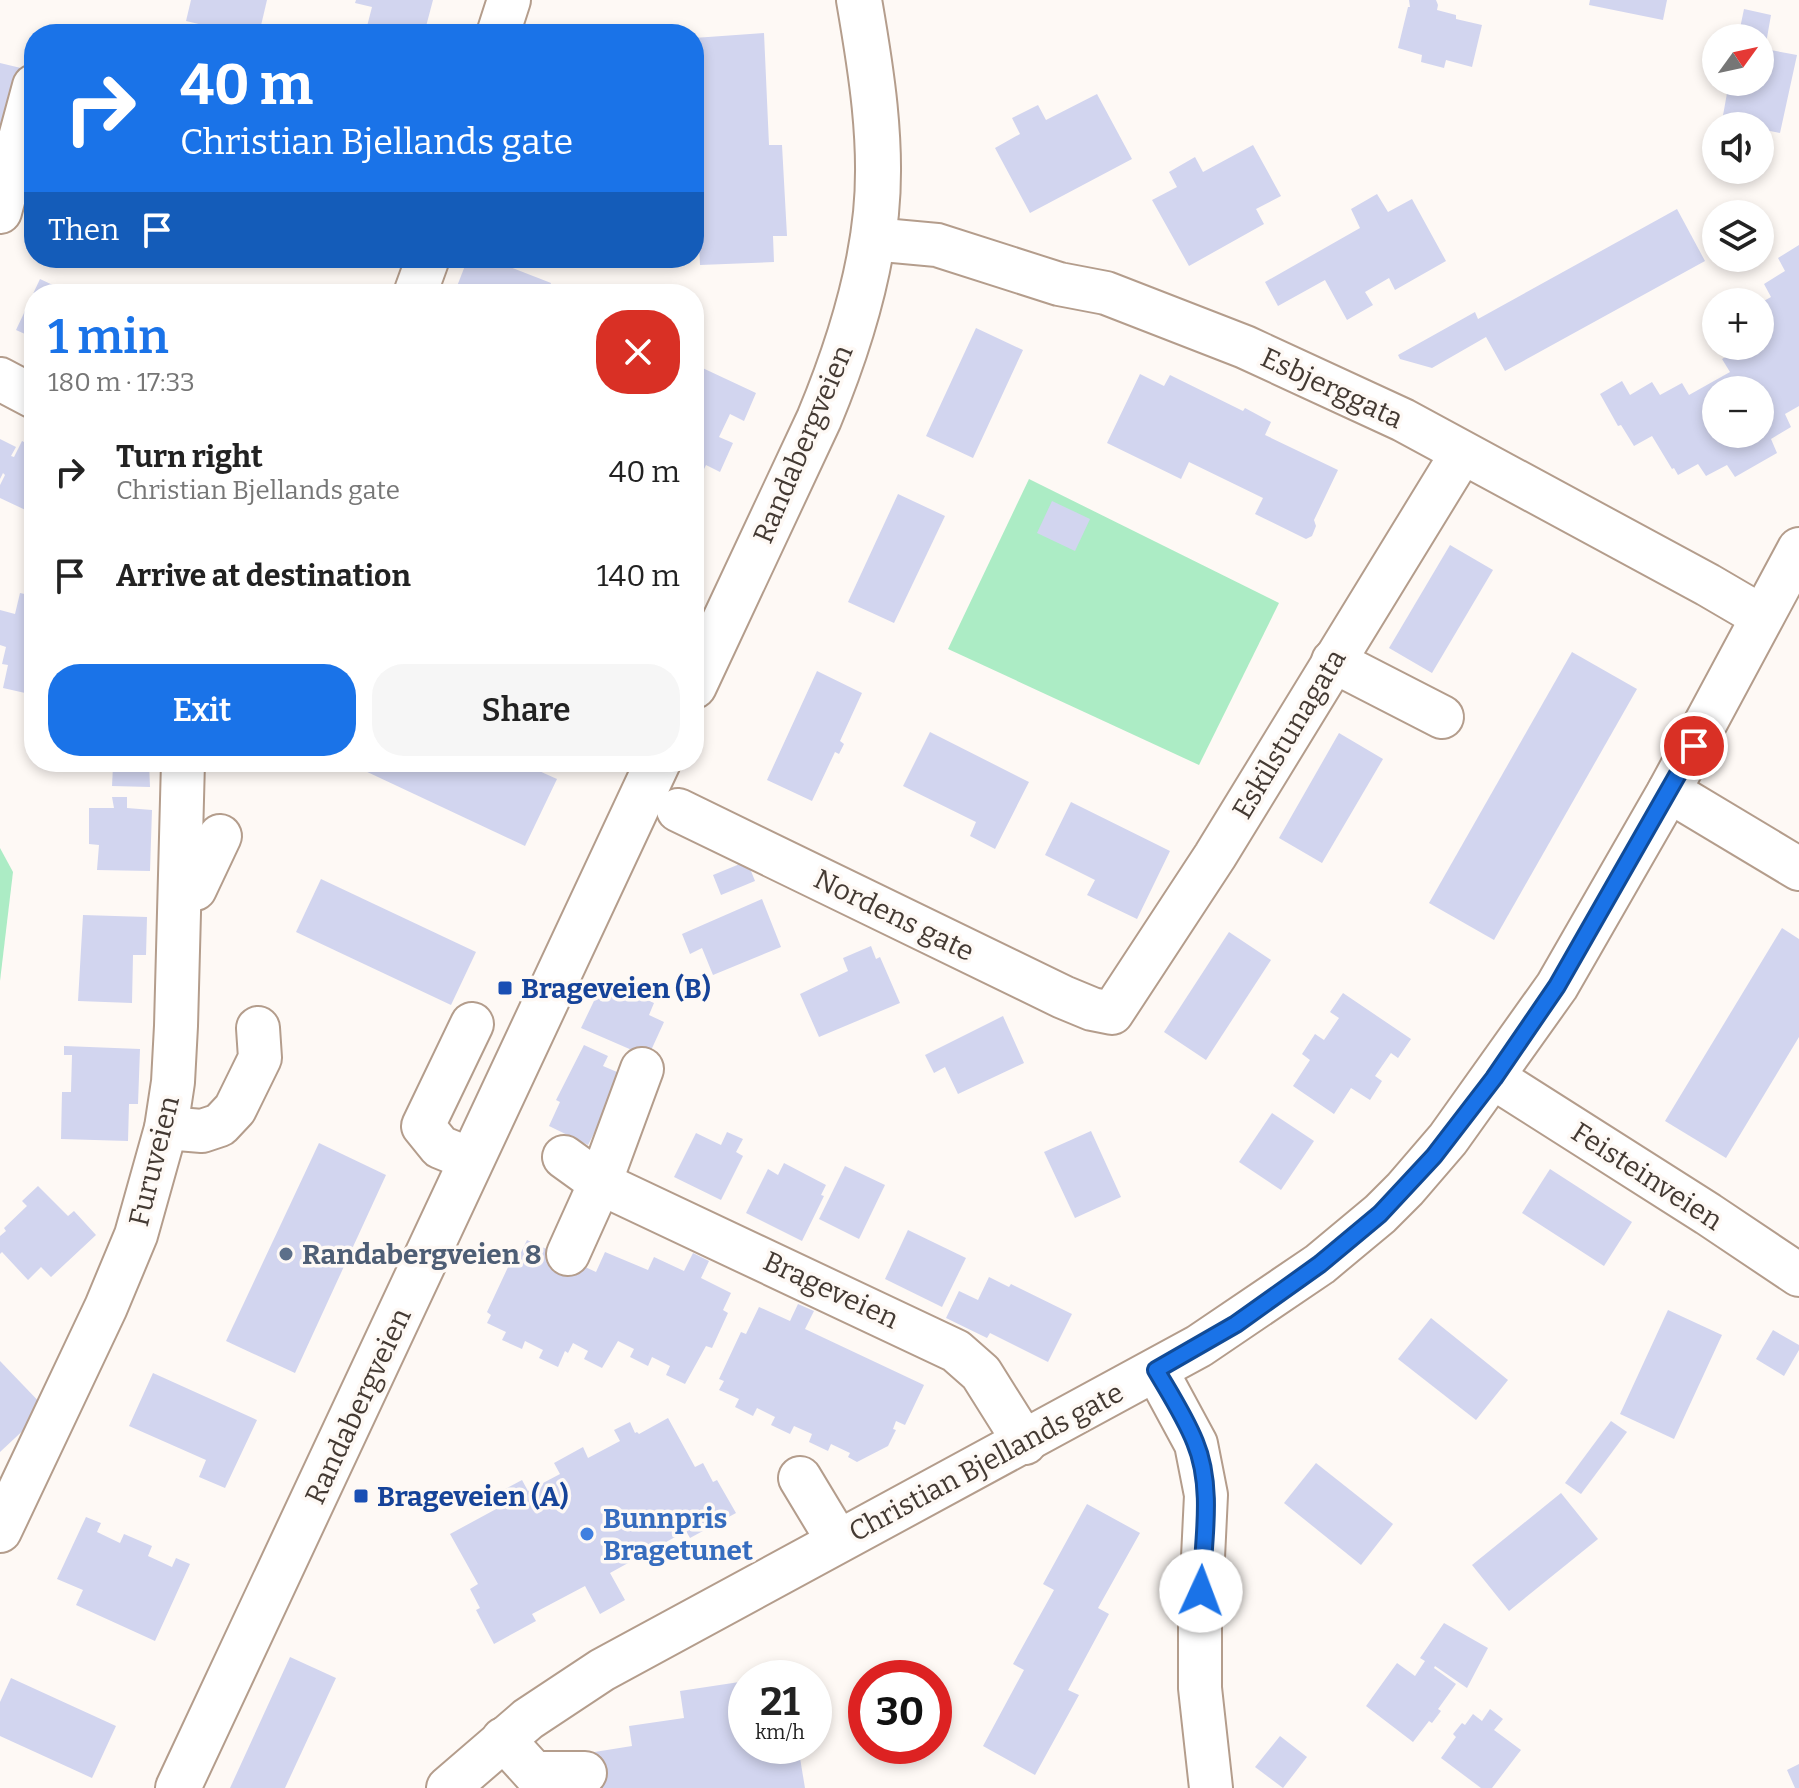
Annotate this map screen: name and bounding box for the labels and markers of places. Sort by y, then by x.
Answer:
pin [1660,712,1728,780]
place label: Brageveien (B) [521,972,711,1005]
marker: Brageveien (B) [496,979,514,997]
place label: Randabergveien 8 [302,1238,542,1271]
marker: Randabergveien 8 [277,1245,295,1263]
place label: Brageveien (A) [377,1480,569,1513]
marker: Brageveien (A) [352,1487,370,1505]
place label: Bunnpris Bragetunet [603,1502,753,1567]
marker: Bunnpris Bragetunet [578,1525,596,1543]

